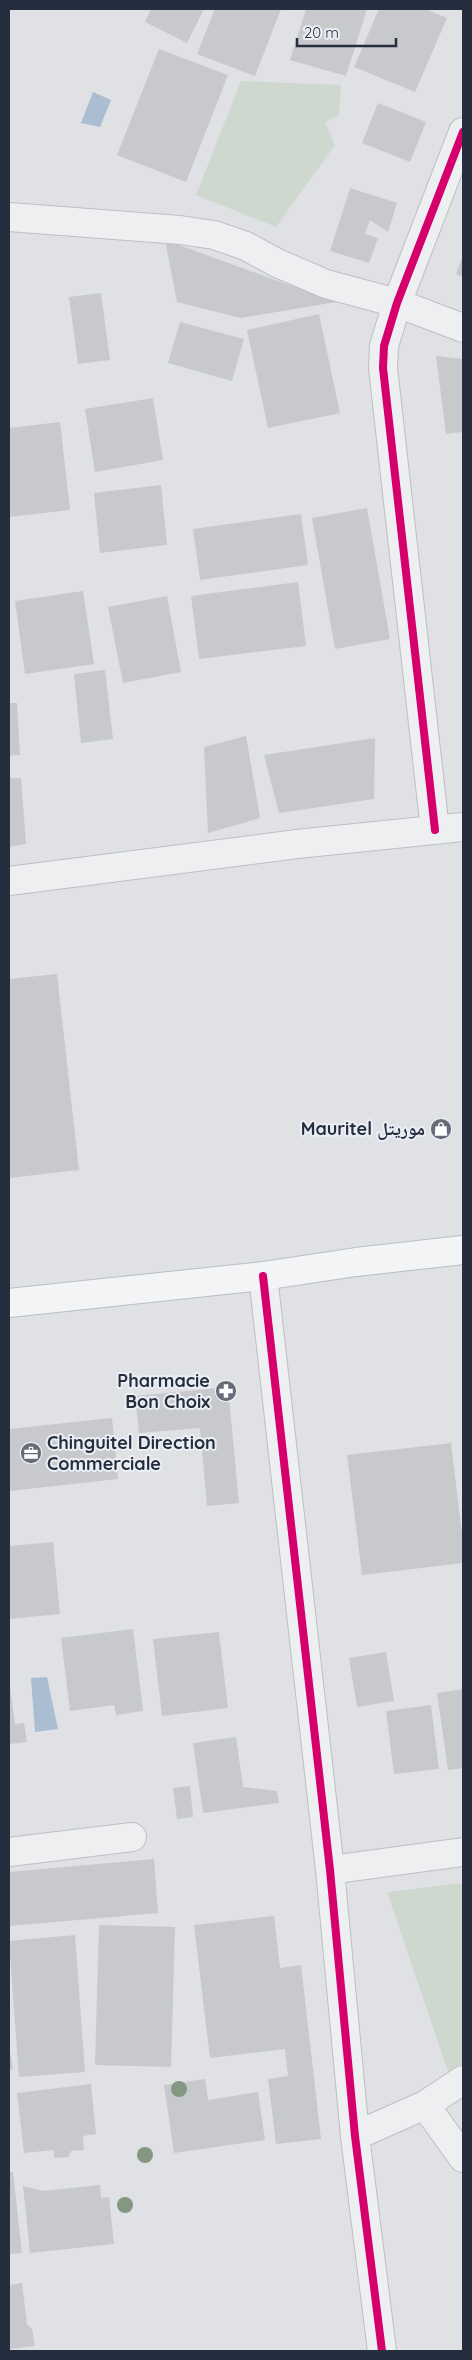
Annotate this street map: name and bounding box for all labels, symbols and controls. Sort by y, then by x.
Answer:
scale bar [297,15,396,47]
text: 20 m [304,23,339,42]
place label: Mauritel موريتل [301,1117,425,1140]
shop icon: Mauritel موريتل [429,1117,453,1141]
place label: Pharmacie Bon Choix [117,1369,210,1413]
pharmacy icon: Pharmacie Bon Choix [214,1379,238,1403]
place label: Chinguitel Direction Commerciale [47,1431,216,1475]
office icon: Chinguitel Direction Commerciale [19,1441,43,1465]

